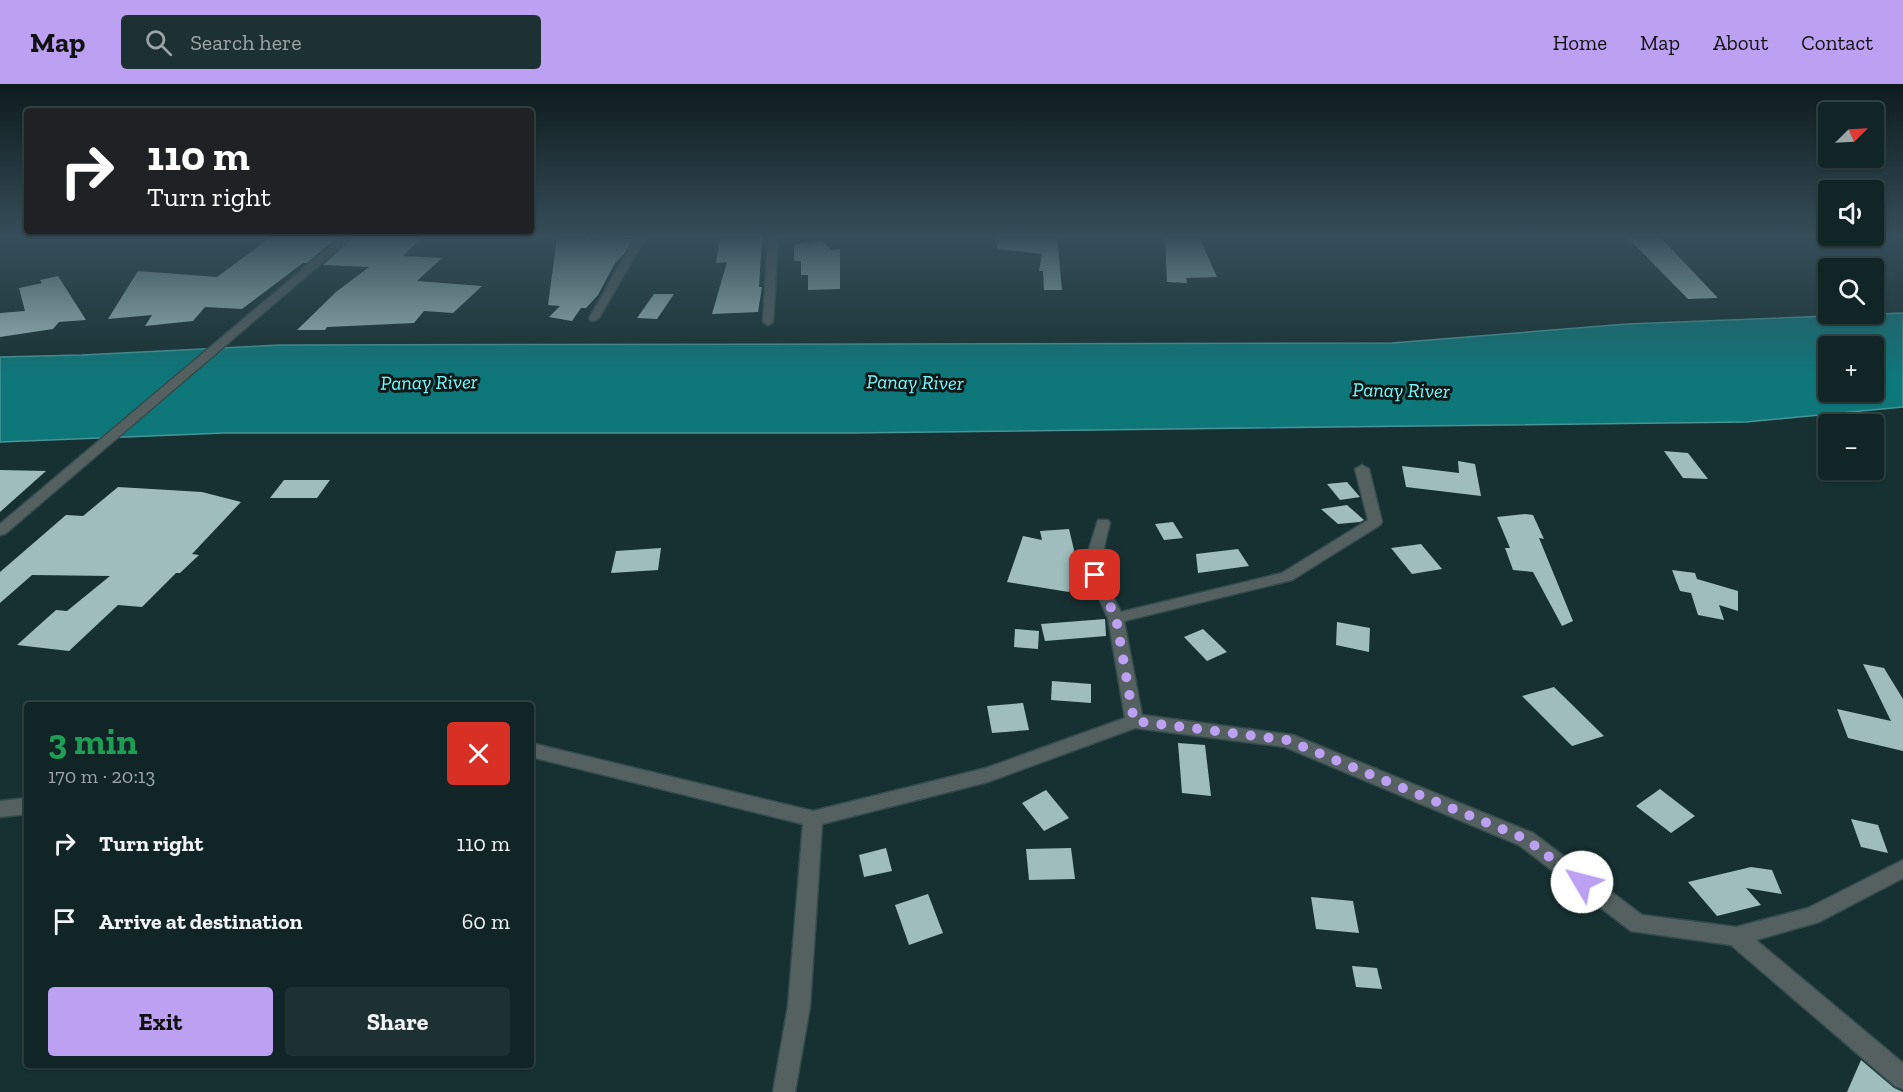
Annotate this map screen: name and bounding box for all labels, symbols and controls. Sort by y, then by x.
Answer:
search box [121,15,541,69]
text: Map [30,26,85,59]
icon: search [142,26,175,59]
text: Search here [190,29,302,56]
text: Home [1553,30,1607,55]
text: Map [1640,30,1680,55]
text: About [1713,30,1768,55]
text: Contact [1801,30,1873,55]
north arrow [1818,102,1884,168]
map controls [1818,102,1884,480]
text: 110 m [147,130,250,181]
icon: right [48,132,126,210]
button: sound [1818,180,1884,246]
text: Turn right [147,181,271,213]
button: search [1818,258,1884,324]
button: + [1818,336,1884,402]
water label: Panay River [380,369,478,395]
water label: Panay River [866,369,964,395]
water label: Panay River [1352,377,1450,403]
button: − [1818,414,1884,480]
pin [1069,549,1120,600]
icon: arrive [1078,558,1111,591]
text: 3 min [48,720,138,763]
button: close [447,722,510,785]
text: 170 m · 20:13 [48,764,155,788]
icon: right [48,827,81,860]
text: Turn right [99,830,203,857]
text: 110 m [456,830,510,857]
position arrow [1550,850,1614,914]
icon: arrive [48,905,81,938]
text: Arrive at destination [99,908,302,935]
text: 60 m [462,908,510,935]
button: Exit [48,987,273,1056]
button: Share [285,987,510,1056]

